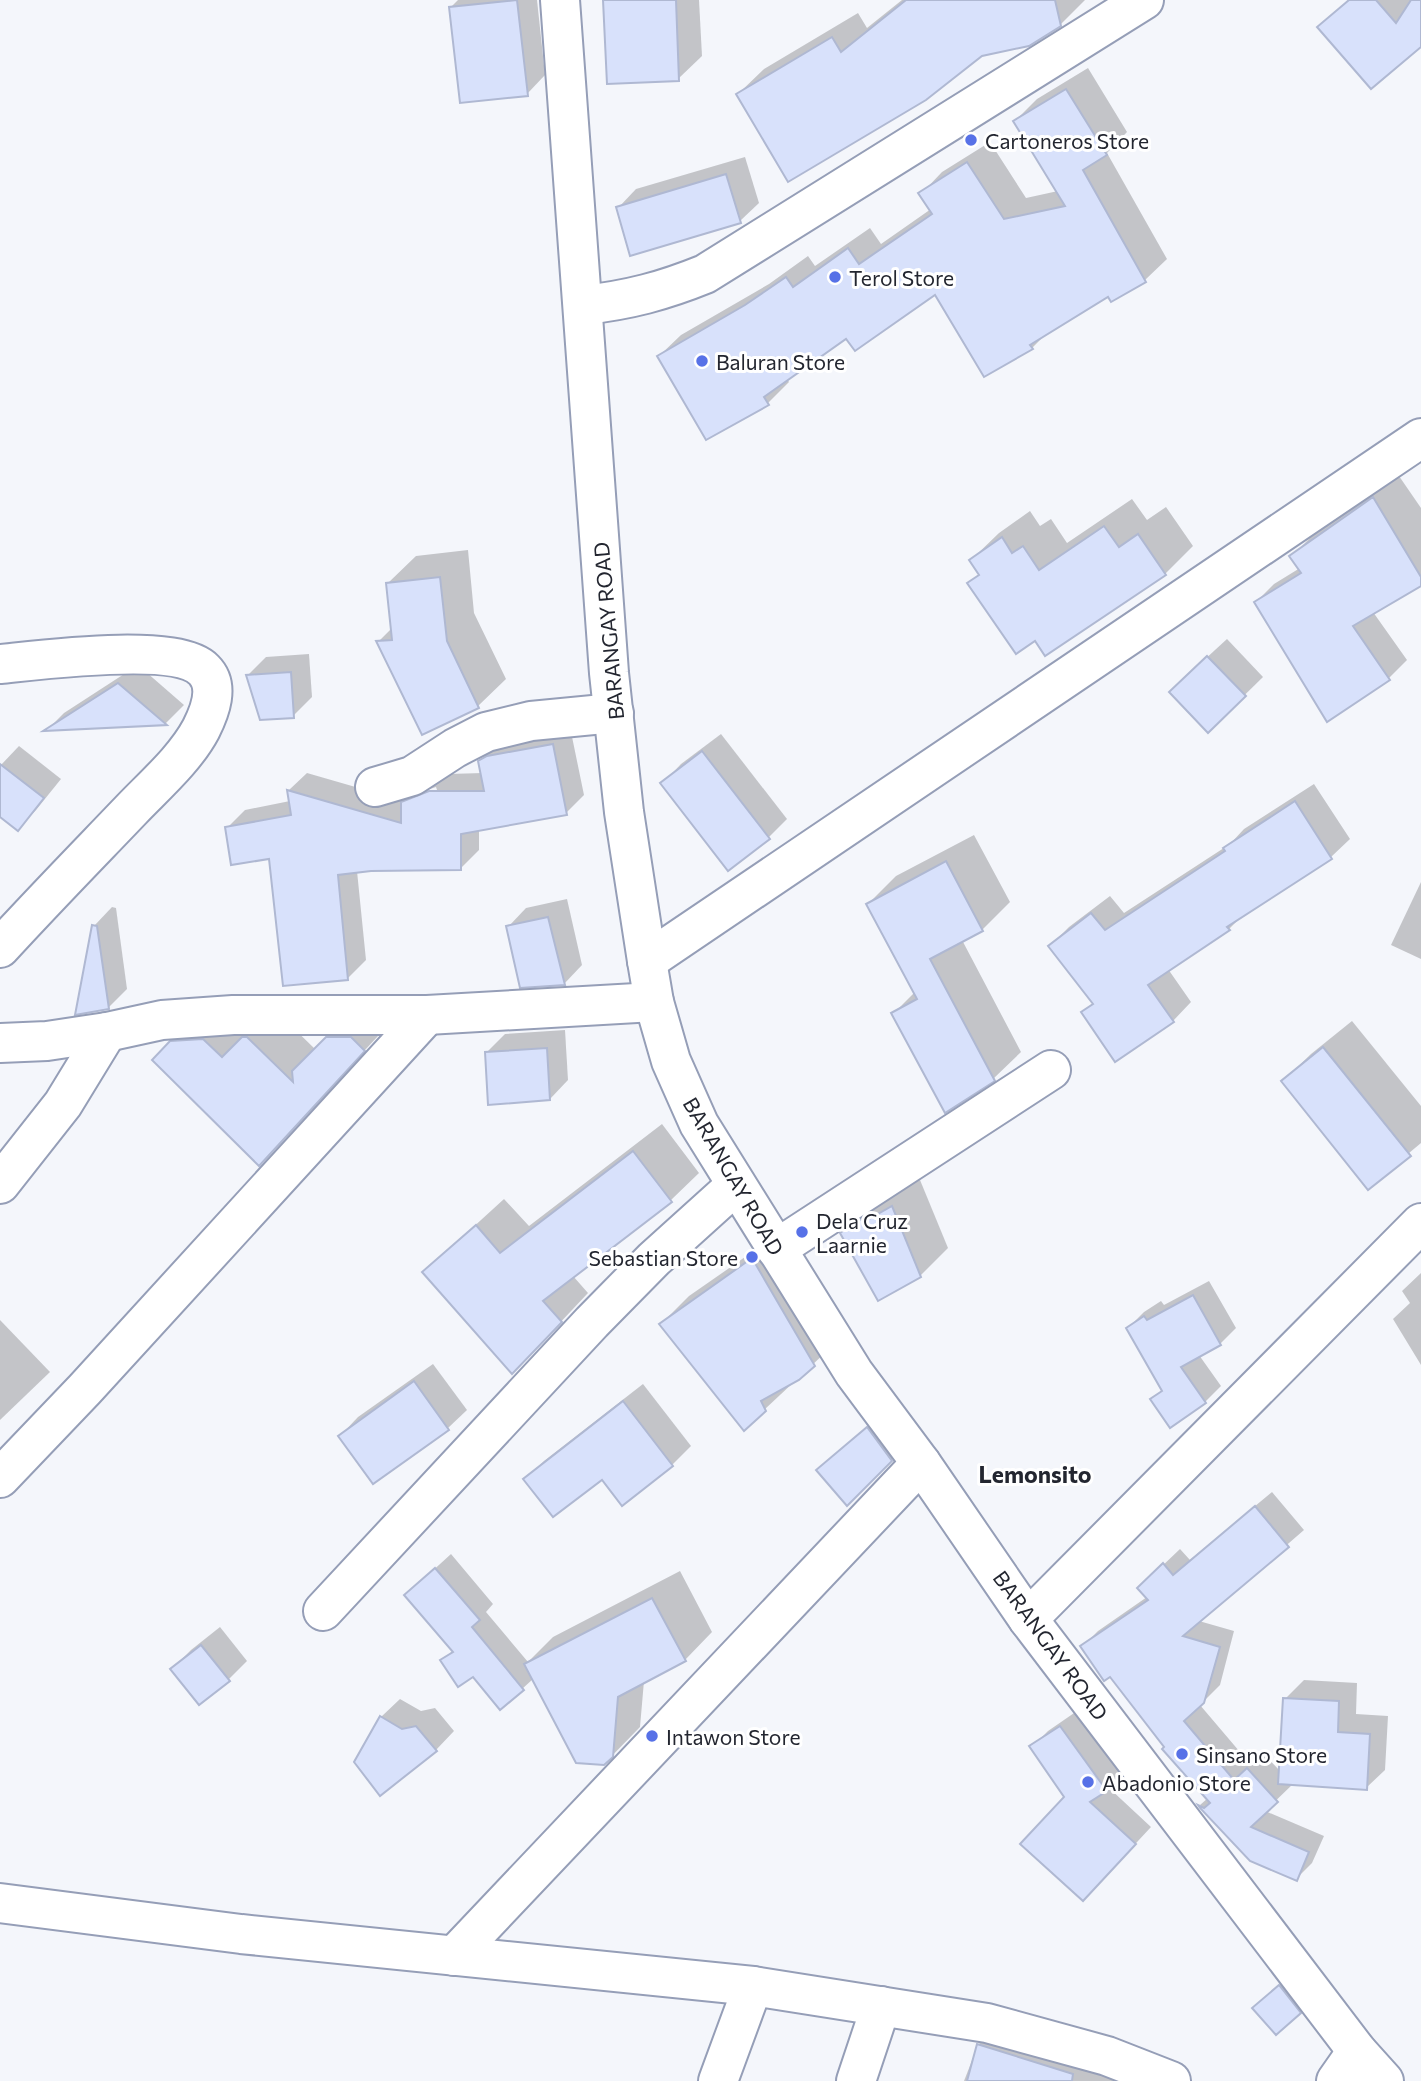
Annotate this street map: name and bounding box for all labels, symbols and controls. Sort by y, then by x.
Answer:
place label: Cartoneros Store [985,128,1149,153]
marker: Cartoneros Store [963,132,979,148]
place label: Terol Store [849,265,954,290]
marker: Terol Store [827,269,843,285]
place label: Baluran Store [716,349,845,374]
marker: Baluran Store [694,353,710,369]
street label: BARANGAY ROAD [588,541,628,721]
street label: BARANGAY ROAD [679,1093,789,1259]
place label: Dela Cruz Laarnie [816,1208,908,1257]
marker: Dela Cruz Laarnie [794,1224,810,1240]
place label: Sebastian Store [588,1245,738,1270]
marker: Sebastian Store [744,1249,760,1265]
district label: Lemonsito [978,1460,1092,1488]
street label: BARANGAY ROAD [988,1566,1114,1724]
place label: Intawon Store [666,1724,801,1749]
marker: Intawon Store [644,1728,660,1744]
place label: Sinsano Store [1196,1742,1327,1767]
marker: Sinsano Store [1174,1746,1190,1762]
place label: Abadonio Store [1102,1770,1251,1795]
marker: Abadonio Store [1080,1774,1096,1790]

